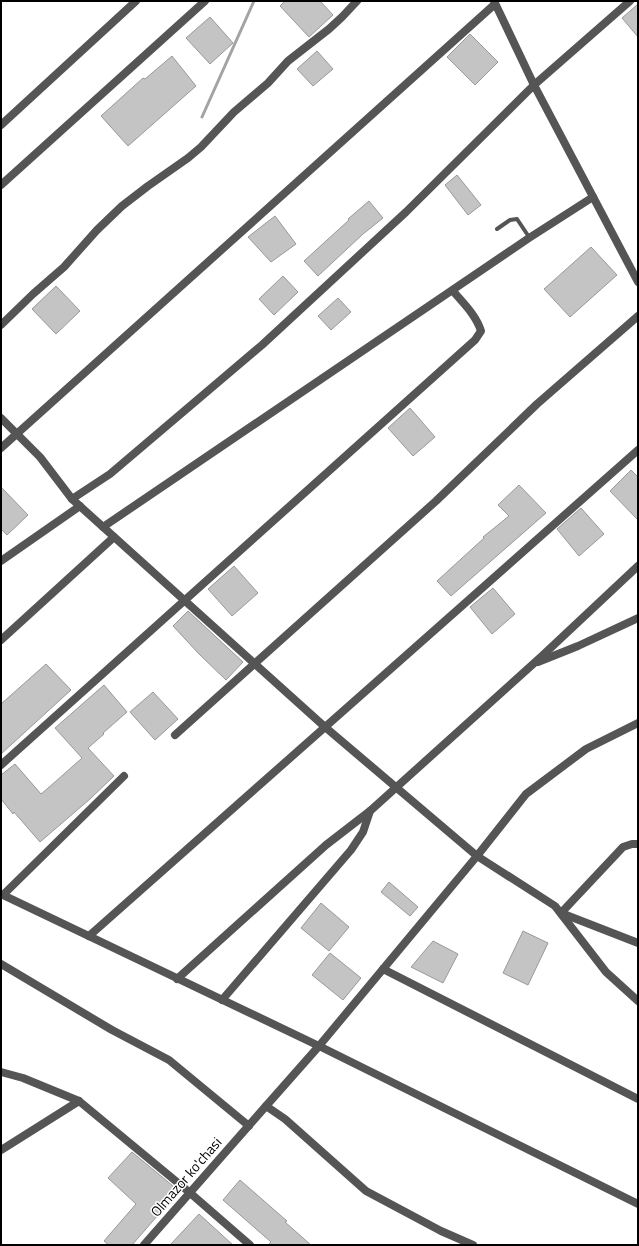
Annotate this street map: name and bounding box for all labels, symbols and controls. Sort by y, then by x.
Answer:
street label: Olmazor ko'chasi [145,1132,226,1221]

